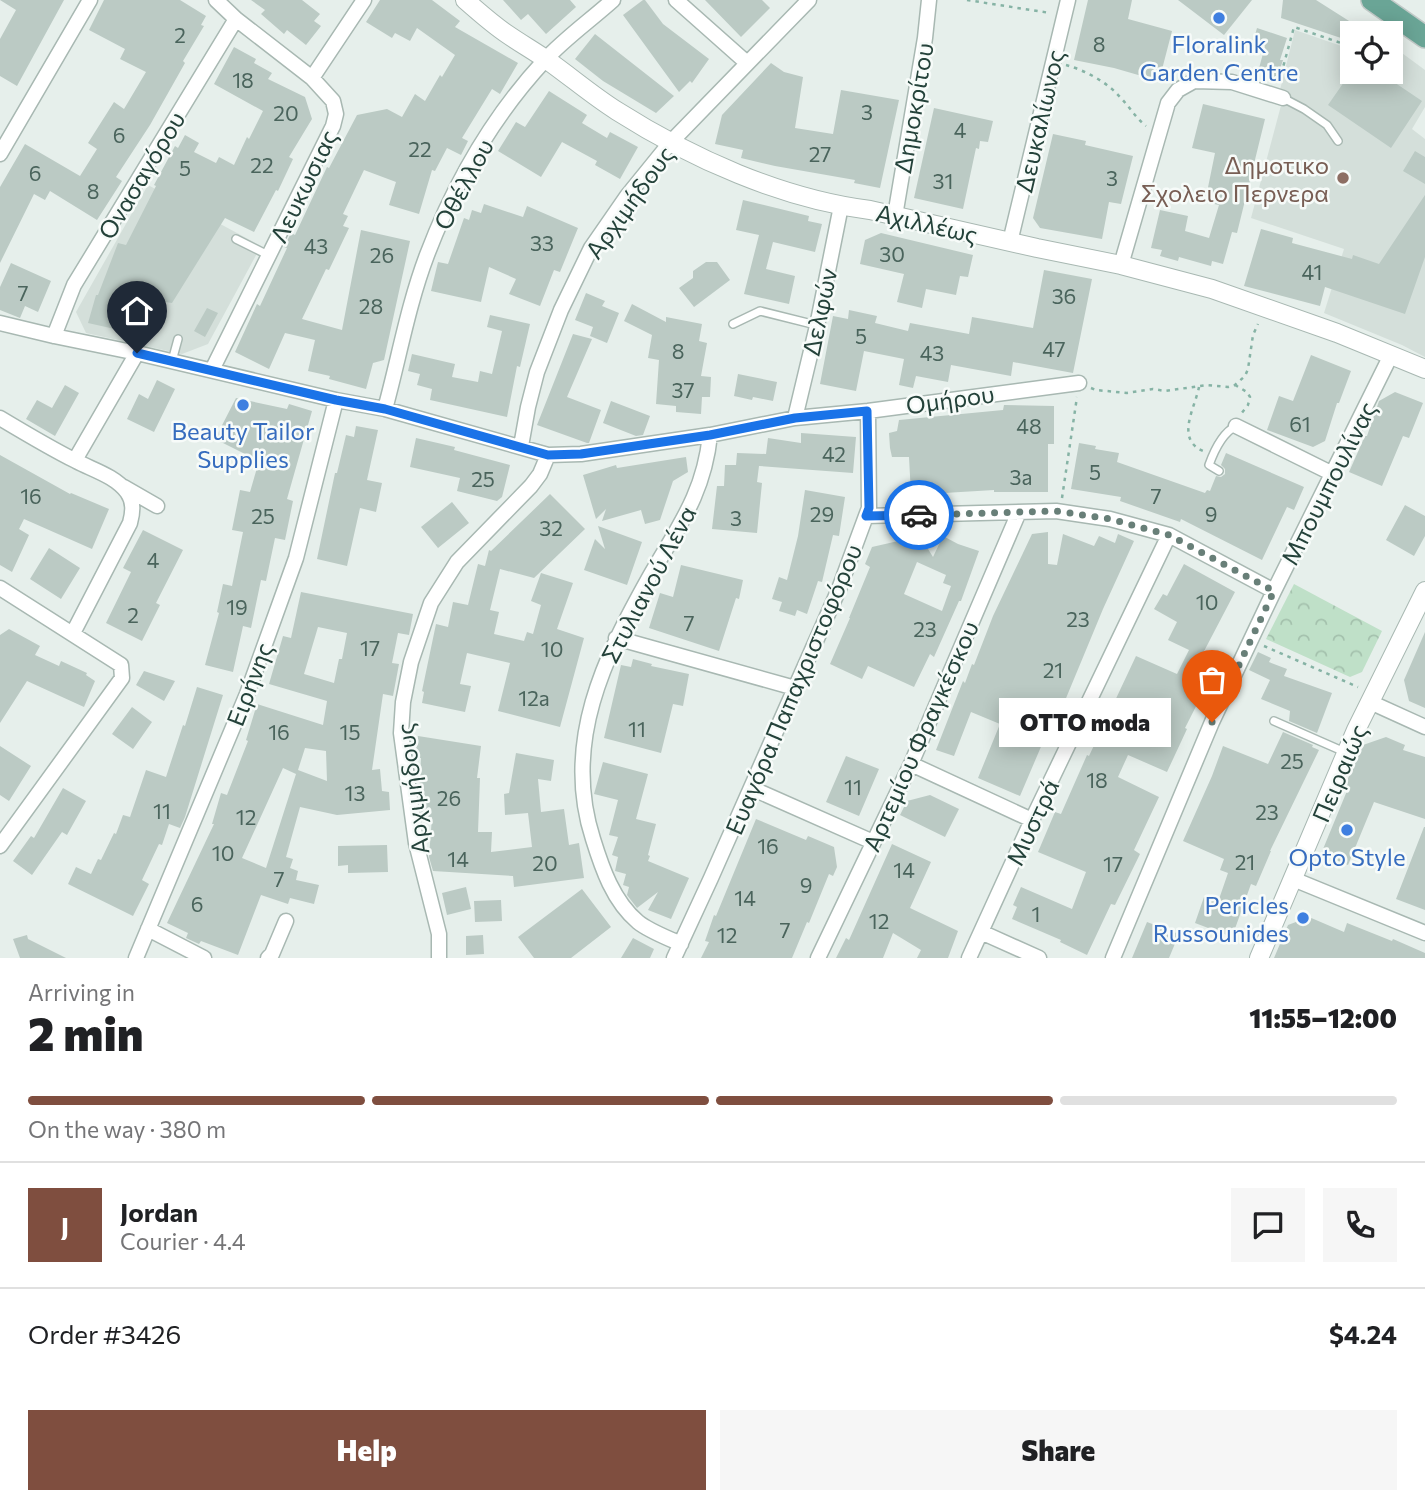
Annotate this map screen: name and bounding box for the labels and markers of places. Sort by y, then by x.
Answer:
marker: Floralink Garden Centre [1211,10,1227,26]
place label: Floralink Garden Centre [1140,29,1298,86]
place label: Δημοτικο Σχολειο Περνερα [1141,150,1329,207]
marker: Δημοτικο Σχολειο Περνερα [1335,170,1351,186]
pin [107,281,167,353]
marker: Beauty Tailor Supplies [235,397,251,413]
place label: Beauty Tailor Supplies [171,416,315,473]
pin [1182,650,1242,722]
callout: OTTO moda [998,698,1170,746]
marker: Opto Style [1339,822,1355,838]
place label: Opto Style [1288,842,1406,871]
place label: Pericles Russounides [1153,890,1289,947]
marker: Pericles Russounides [1295,910,1311,926]

